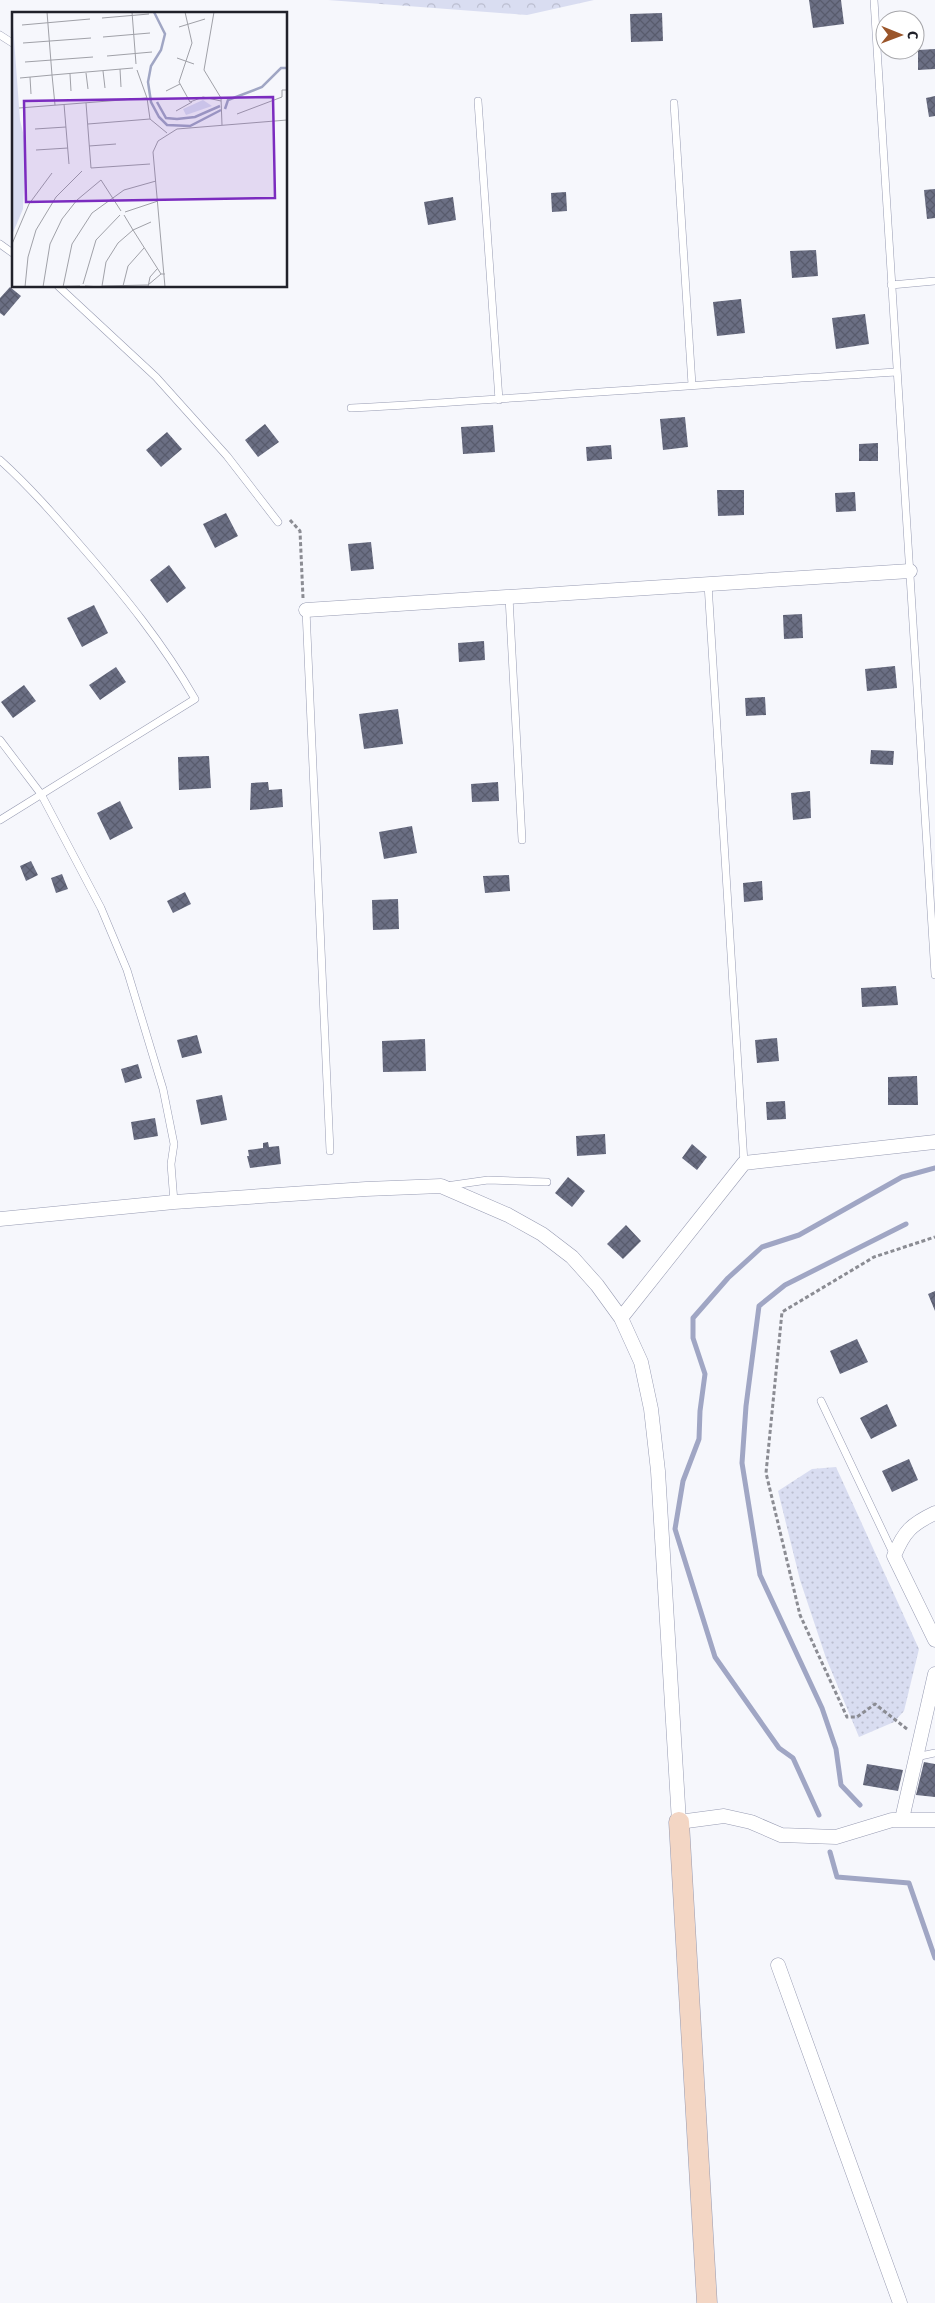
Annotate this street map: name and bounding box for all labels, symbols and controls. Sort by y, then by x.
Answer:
north arrow [875,10,925,60]
inset map [12,12,288,288]
text: С [904,31,921,39]

